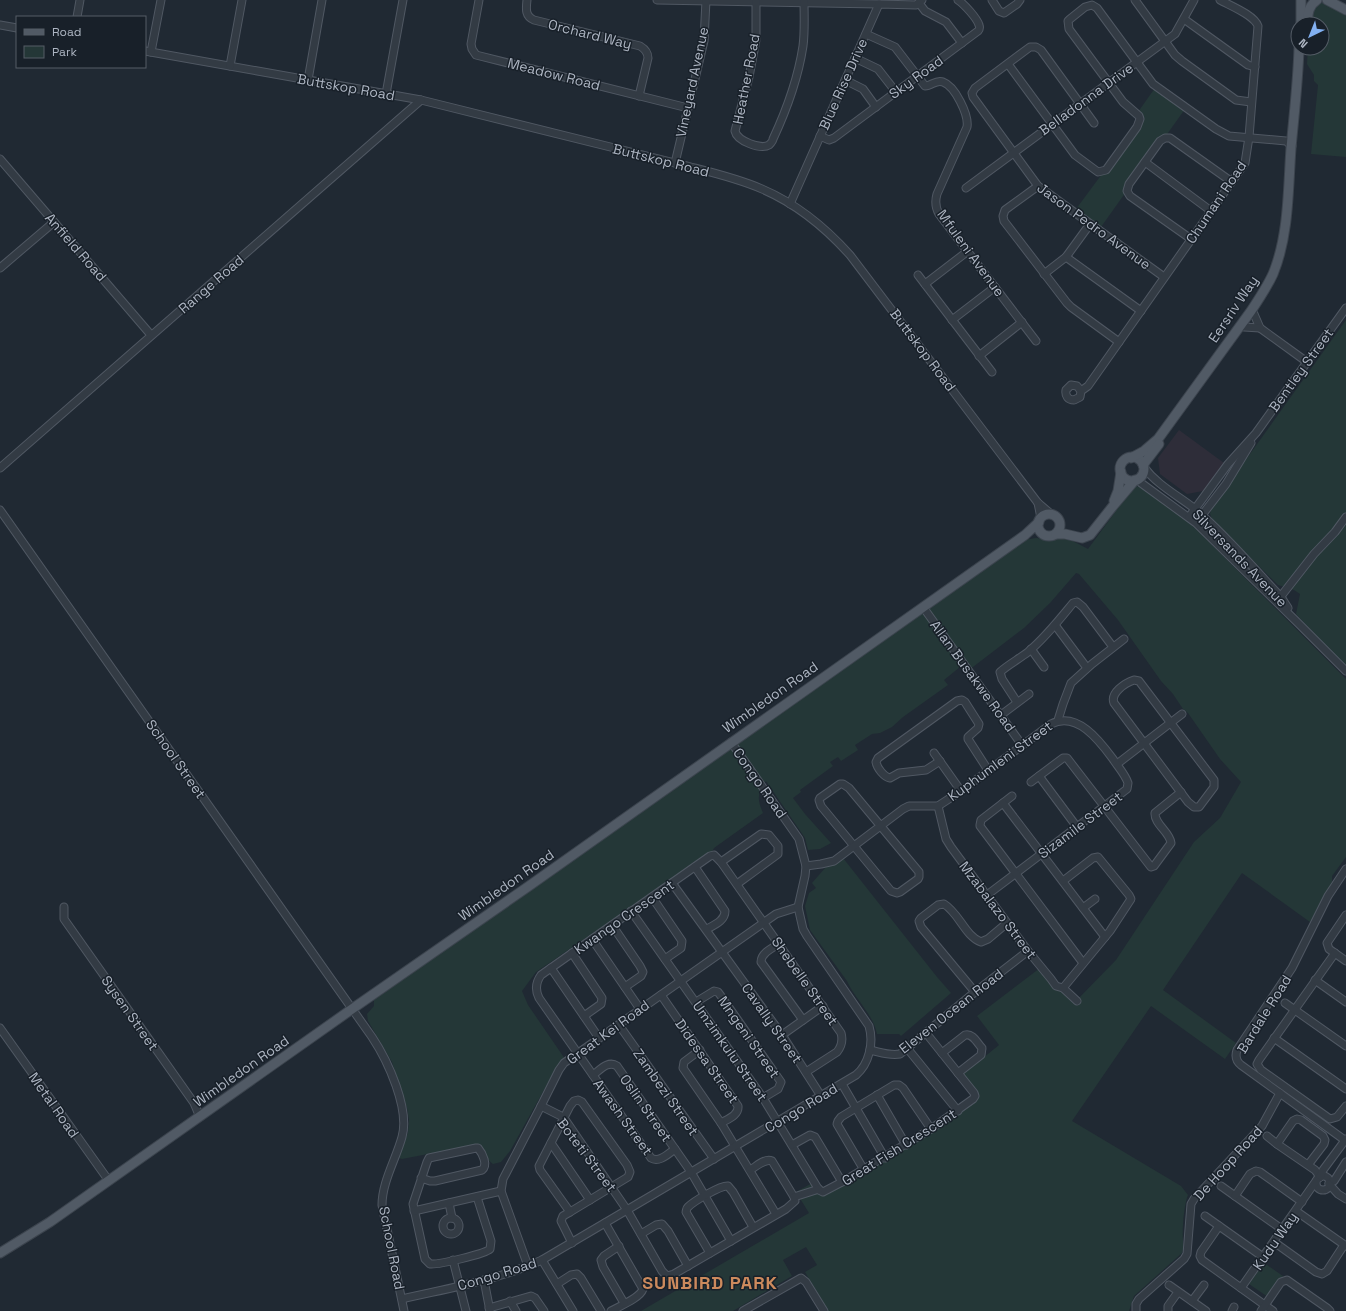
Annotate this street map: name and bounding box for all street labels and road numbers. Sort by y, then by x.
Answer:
street label: Orchard Way [546,15,634,53]
street label: Vineyard Avenue [672,25,712,139]
street label: Heather Road [728,32,764,126]
street label: Blue Rise Drive [815,35,871,133]
street label: Sky Road [885,51,947,103]
street label: Meadow Road [506,54,602,94]
street label: Belladonna Drive [1035,59,1137,139]
street label: Buttskop Road [296,70,396,104]
street label: Buttskop Road [611,139,711,181]
street label: Chumani Road [1182,157,1250,247]
street label: Jason Pedro Avenue [1034,179,1154,273]
street label: Mfuleni Avenue [933,206,1009,300]
street label: Anfield Road [41,209,111,285]
street label: Range Road [175,251,247,317]
street label: Eersriv Way [1204,272,1262,346]
street label: Buttskop Road [886,305,960,395]
street label: Bentley Street [1265,325,1337,415]
street label: Silversands Avenue [1189,505,1291,611]
street label: Allan Busakwe Road [926,617,1020,735]
street label: Wimbledon Road [719,657,821,737]
street label: School Street [142,716,210,802]
street label: Kuphumleni Street [944,717,1056,805]
street label: Congo Road [729,744,791,822]
street label: Sizamile Street [1034,787,1126,863]
street label: Wimbledon Road [455,845,557,925]
street label: Mzabalazo Street [955,857,1041,963]
street label: Kwango Crescent [570,876,678,958]
street label: Shebelle Street [768,933,842,1029]
street label: Eleven Ocean Road [895,965,1007,1057]
street label: Bardale Road [1233,971,1295,1057]
street label: Sysen Street [97,972,163,1054]
street label: Cavally Street [738,979,806,1067]
street label: Mngeni Street [714,992,784,1082]
street label: Great Kei Road [563,996,653,1068]
street label: Umzimkulu Street [689,997,771,1105]
street label: Didessa Street [671,1015,743,1107]
street label: Wimbledon Road [190,1031,292,1111]
street label: Zambezi Street [629,1045,703,1139]
street label: Metal Road [25,1069,83,1141]
street label: Oslin Street [616,1071,676,1145]
street label: Awash Street [589,1075,657,1159]
street label: Congo Road [761,1079,841,1137]
street label: Great Fish Crescent [838,1104,960,1190]
street label: Boteti Street [553,1114,621,1196]
street label: De Hoop Road [1190,1122,1266,1204]
street label: School Road [375,1205,409,1291]
street label: Kudu Way [1249,1209,1301,1273]
street label: Congo Road [455,1253,539,1295]

